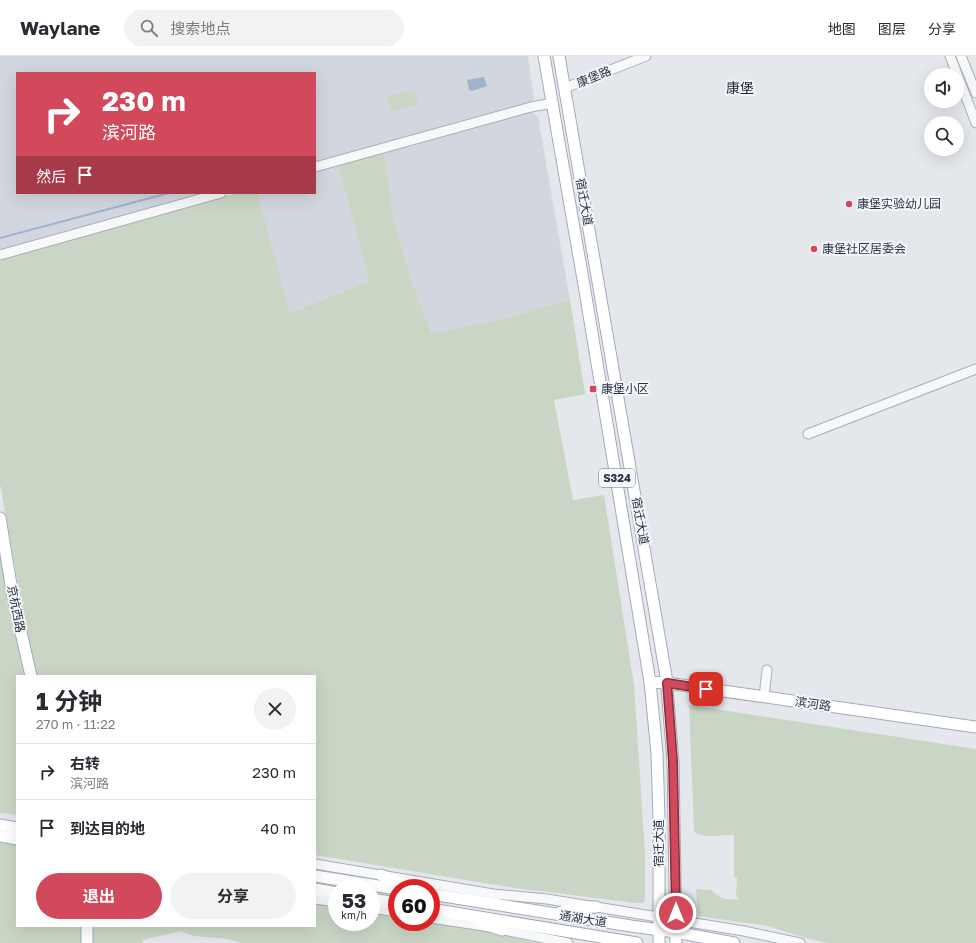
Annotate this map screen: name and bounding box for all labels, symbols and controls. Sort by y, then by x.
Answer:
search box [124,10,404,46]
text: Waylane [20,16,100,39]
icon: search [138,17,160,39]
text: 搜索地点 [170,19,230,37]
text: 地图 [828,20,856,37]
text: 图层 [878,20,906,37]
text: 分享 [928,20,956,37]
street label: 康堡路 [574,63,613,90]
map controls [924,68,964,156]
button: sound [924,68,964,108]
district label: 康堡 [726,79,754,96]
text: 230 m [102,84,186,117]
icon: right [36,88,88,140]
button: search [924,116,964,156]
text: 滨河路 [102,121,156,143]
icon: arrive [74,164,96,186]
text: 然后 [36,167,66,185]
street label: 宿迁大道 [573,177,596,227]
place label: 康堡实验幼儿园 [857,196,941,211]
marker: 康堡实验幼儿园 [844,199,854,209]
place label: 康堡社区居委会 [822,241,906,256]
marker: 康堡社区居委会 [809,244,819,254]
place label: 康堡小区 [601,381,649,396]
marker: 康堡小区 [588,384,598,394]
road number: S324 [599,469,635,487]
street label: 宿迁大道 [629,496,652,546]
street label: 京杭西路 [5,584,28,634]
pin [689,672,723,706]
icon: arrive [695,678,717,700]
text: 1 分钟 [36,686,102,715]
button: close [254,688,296,730]
street label: 滨河路 [794,694,832,713]
text: 270 m · 11:22 [36,716,115,732]
text: 右转 [70,754,100,772]
icon: right [36,761,58,783]
text: 230 m [252,763,296,781]
text: 滨河路 [70,775,109,791]
icon: arrive [36,817,58,839]
text: 到达目的地 [70,819,145,837]
text: 40 m [261,819,296,837]
street label: 宿迁大道 [651,819,666,867]
button: 退出 [36,873,162,919]
button: 分享 [170,873,296,919]
speed limit sign: 60 [388,879,440,931]
text: 53 [342,888,366,912]
position arrow [655,892,697,934]
street label: 通湖大道 [558,907,608,930]
text: km/h [341,909,367,921]

